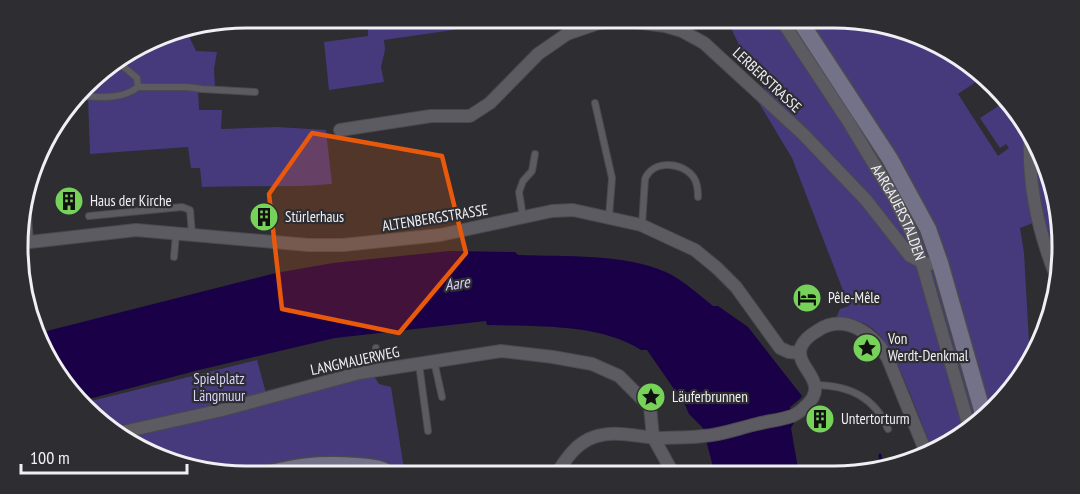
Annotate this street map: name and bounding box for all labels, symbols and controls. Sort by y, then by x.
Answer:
street label: LERBERSTRASSE [729,43,806,116]
street label: AARGAUERSTALDEN [867,160,930,263]
building icon: Haus der Kirche [53,185,85,217]
place label: Haus der Kirche [90,191,172,210]
street label: ALTENBERGSTRASSE [381,200,489,235]
building icon: Stürlerhaus [248,201,280,233]
place label: Stürlerhaus [285,207,344,226]
water label: Aare [443,271,472,295]
hotel icon: Pêle-Mêle [791,282,823,314]
place label: Pêle-Mêle [828,288,880,307]
place label: Von Werdt-Denkmal [887,329,969,365]
place icon: Von Werdt-Denkmal [851,332,883,364]
street label: LANGMAUERWEG [309,342,401,379]
park label: Spielplatz Längmuur [193,369,246,405]
place icon: Läuferbrunnen [635,381,667,413]
place label: Läuferbrunnen [672,387,748,406]
building icon: Untertorturm [804,403,836,435]
place label: Untertorturm [841,409,910,428]
scale bar [21,437,188,475]
text: 100 m [30,446,70,469]

